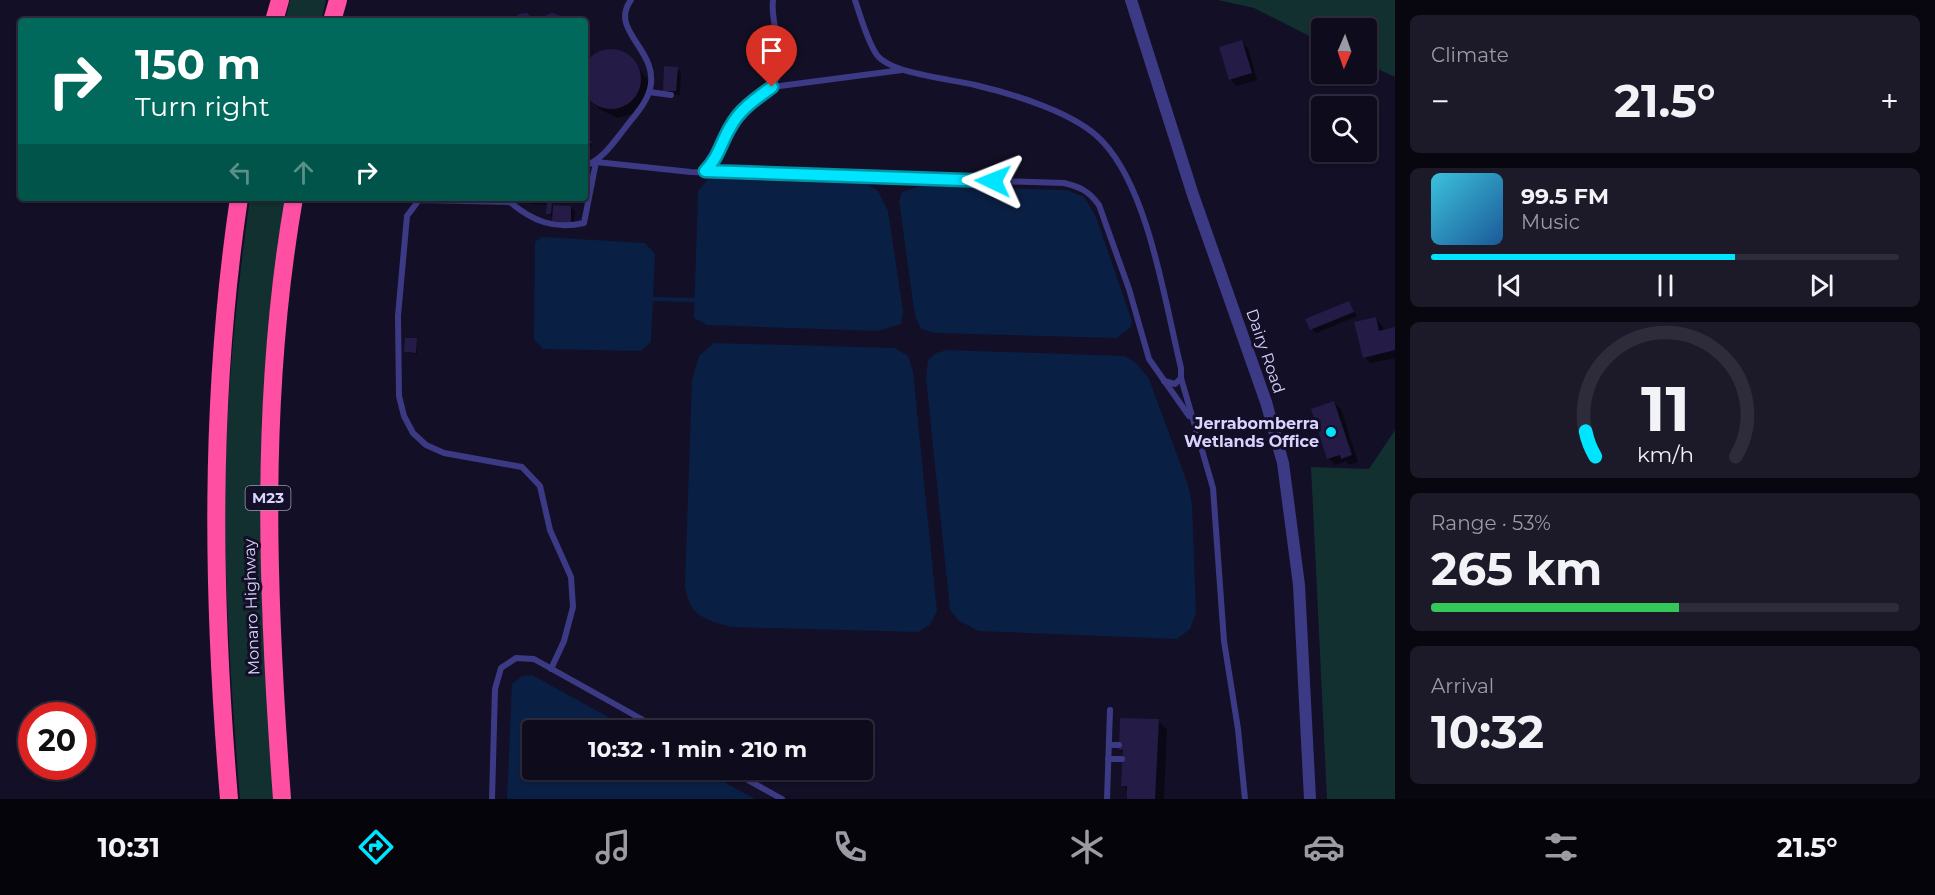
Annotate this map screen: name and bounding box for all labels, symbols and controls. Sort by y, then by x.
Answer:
north arrow [1311,18,1377,84]
map controls [1311,18,1377,162]
pin [746,25,797,87]
icon: arrive [755,34,788,67]
text: 150 m [135,38,261,90]
icon: right [36,42,114,120]
text: Climate [1431,43,1509,67]
text: 21.5° [1614,73,1716,128]
text: − [1431,81,1450,121]
text: + [1880,81,1899,121]
text: Turn right [135,90,270,123]
button: search [1311,96,1377,162]
position arrow [961,149,1025,213]
icon: left [224,156,257,189]
icon: ahead [287,156,320,189]
icon: right [350,156,383,189]
text: 99.5 FM [1521,183,1609,210]
text: Music [1521,210,1580,234]
icon: previous [1493,269,1526,302]
icon: pause [1649,269,1682,302]
icon: next [1805,269,1838,302]
street label: Dairy Road [1242,306,1289,396]
text: 11 [1641,371,1689,447]
place label: Jerrabomberra Wetlands Office [1184,414,1319,451]
marker: Jerrabomberra Wetlands Office [1324,425,1338,439]
text: km/h [1636,441,1694,467]
road number: M23 [246,486,290,510]
text: Range · 53% [1431,511,1551,535]
street label: Monaro Highway [240,538,263,676]
text: 265 km [1431,541,1602,596]
text: Arrival [1431,674,1494,698]
speed limit sign: 20 [18,702,96,780]
text: 10:32 [1431,704,1544,759]
text: 10:32 · 1 min · 210 m [588,736,807,763]
icon: directions [355,826,397,868]
icon: music [592,826,634,868]
icon: phone [829,826,871,868]
icon: climate [1066,826,1108,868]
icon: car [1303,826,1345,868]
icon: filters [1540,826,1582,868]
text: 10:31 [97,831,160,864]
text: 21.5° [1777,831,1837,864]

